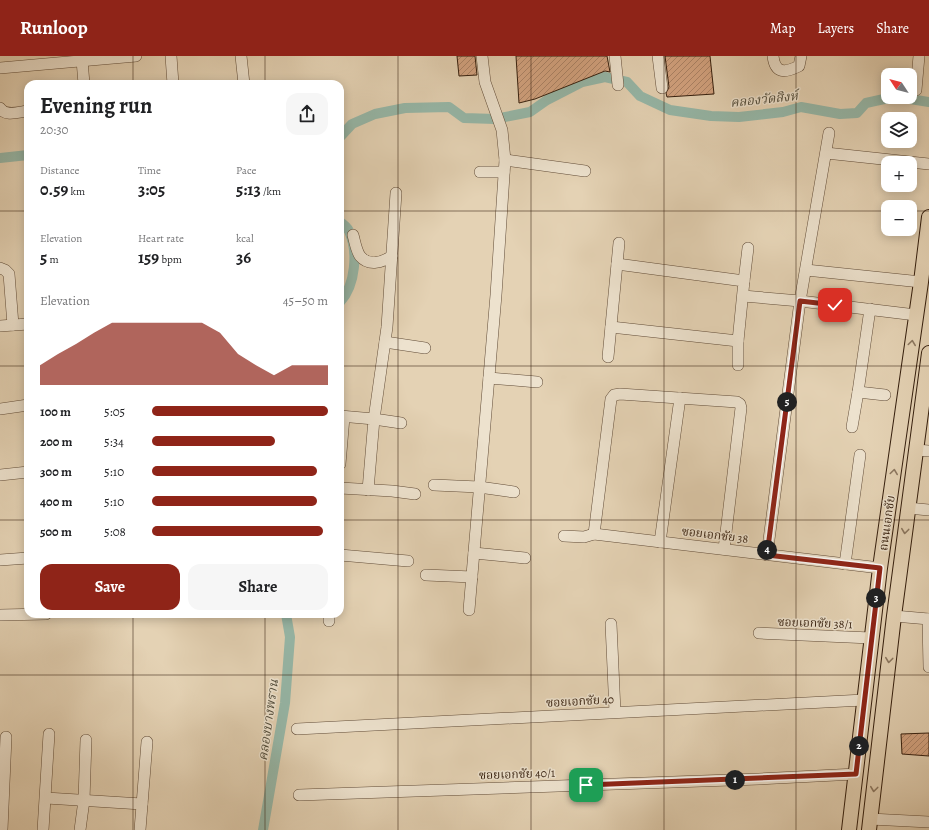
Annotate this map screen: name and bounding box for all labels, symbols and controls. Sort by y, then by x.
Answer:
text: Runloop [20,15,88,41]
text: Map [770,19,796,38]
text: Layers [818,19,854,38]
text: Share [876,19,909,38]
north arrow [881,68,917,104]
map controls [881,68,917,236]
water label: คลองวัดสิงห์ [729,87,802,111]
text: Evening run [40,91,152,121]
button: share [286,93,328,135]
button: layers [881,112,917,148]
text: 20:30 [40,121,69,138]
button: + [881,156,917,192]
text: Distance [40,163,79,178]
text: Time [138,163,161,178]
text: Pace [236,163,256,178]
text: 0.59 [40,178,68,201]
text: 3:05 [138,178,165,201]
text: 5:13 [236,178,261,201]
text: km [68,184,85,199]
text: /km [261,184,281,199]
button: − [881,200,917,236]
text: Elevation [40,231,82,246]
text: Heart rate [138,231,184,246]
text: kcal [236,231,254,246]
text: 5 [40,246,47,269]
text: 159 [138,246,159,269]
text: 36 [236,246,251,269]
text: m [47,252,59,267]
text: bpm [159,252,182,267]
pin [818,288,852,322]
text: Elevation [40,292,90,309]
text: 45–50 m [283,292,328,309]
icon: check [824,294,846,316]
one-way arrow [907,340,916,346]
pin: 5 [777,392,797,412]
text: 5 [785,394,789,409]
text: 100 m [40,403,71,420]
text: 5:05 [104,403,125,420]
text: 200 m [40,433,73,450]
text: 5:34 [104,433,124,450]
text: 300 m [40,463,72,480]
text: 5:10 [104,463,124,480]
one-way arrow [889,469,898,475]
text: 400 m [40,493,72,510]
text: 5:10 [104,493,124,510]
street label: ถนนเอกชัย [875,494,899,552]
text: 500 m [40,523,72,540]
text: 5:08 [104,523,126,540]
street label: ซอยเอกชัย 38 [681,523,749,547]
one-way arrow [901,528,910,534]
pin: 4 [757,540,777,560]
text: 4 [764,542,770,557]
button: Save [40,564,180,610]
button: Share [188,564,328,610]
pin: 3 [866,588,886,608]
text: 3 [874,590,878,605]
street label: ซอยเอกชัย 38/1 [777,614,853,632]
one-way arrow [884,657,893,663]
water label: คลองบางพราน [254,678,282,762]
street label: ซอยเอกชัย 40 [546,691,614,711]
pin: 2 [849,736,869,756]
text: 2 [856,738,862,753]
street label: ซอยเอกชัย 40/1 [479,765,555,783]
pin [569,768,603,802]
pin: 1 [725,770,745,790]
text: 1 [733,772,737,787]
icon: arrive [575,774,597,796]
one-way arrow [869,786,878,792]

